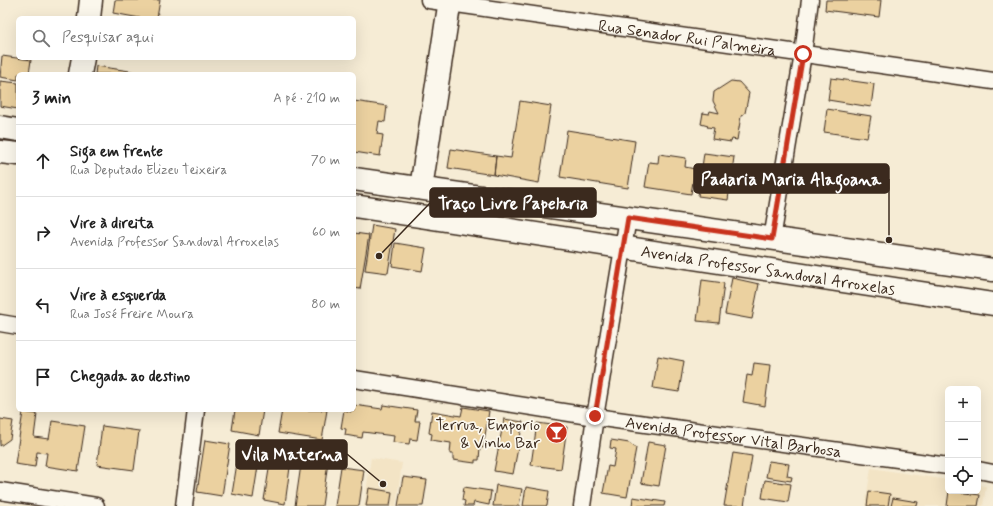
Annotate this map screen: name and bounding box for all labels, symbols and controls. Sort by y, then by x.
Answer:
street label: Rua Senador Rui Palmeira [597,15,777,62]
search box [16,16,356,60]
icon: search [30,27,52,49]
text: Pesquisar aqui [62,28,154,48]
route start [794,45,812,63]
text: 3 min [32,87,71,109]
text: A pé · 210 m [273,90,340,107]
text: Siga em frente [70,142,163,162]
icon: ahead [32,150,54,172]
text: 70 m [311,152,340,169]
text: Rua Deputado Elizeu Teixeira [70,162,227,179]
callout: Padaria Maria Alagoana [694,164,889,193]
text: Padaria Maria Alagoana [701,169,882,194]
callout: Traço Livre Papelaria [430,188,596,217]
text: Traço Livre Papelaria [438,193,588,215]
text: Vire à direita [70,214,154,234]
icon: right [32,222,54,244]
text: 60 m [312,224,340,241]
text: Avenida Professor Sandoval Arroxelas [70,234,279,251]
street label: Avenida Professor Sandoval Arroxelas [639,241,897,301]
text: Vire à esquerda [70,286,166,306]
icon: left [32,294,54,316]
text: 80 m [311,296,340,313]
text: Rua José Freire Moura [70,306,194,323]
icon: arrive [32,366,54,388]
text: Chegada ao destino [70,367,190,387]
map controls [945,386,981,494]
button: + [945,386,981,422]
route end [586,407,604,425]
street label: Avenida Professor Vital Barbosa [624,412,843,463]
place label: Terrua, Emporio & Vinho Bar [435,415,540,454]
bar icon: Terrua, Emporio & Vinho Bar [543,420,569,446]
button: − [945,422,981,458]
callout: Vila Materna [236,440,347,469]
text: Vila Materna [241,444,343,466]
button: locate [945,458,981,494]

